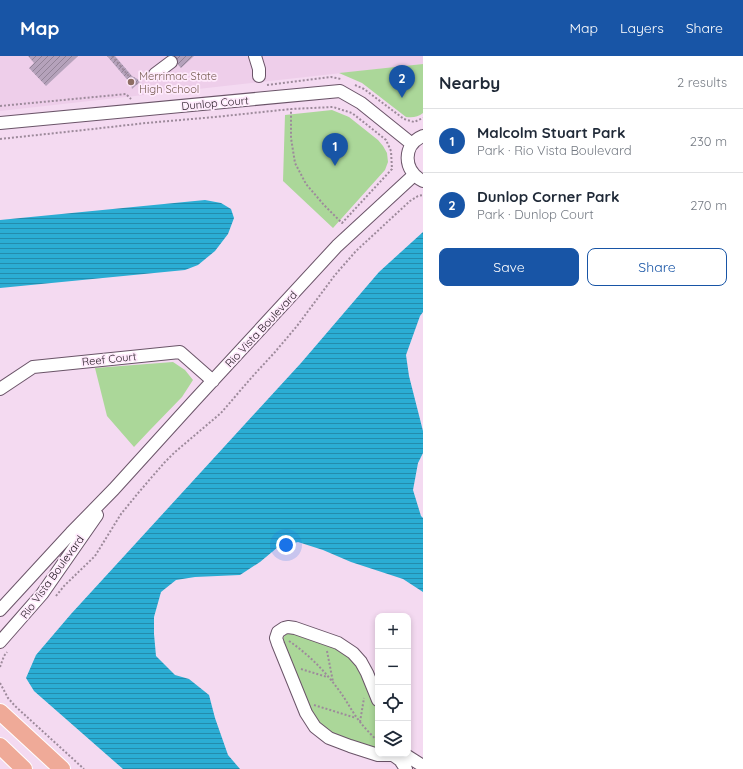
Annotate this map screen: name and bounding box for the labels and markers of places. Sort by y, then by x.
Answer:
pin: 2 [389,65,415,98]
place label: Merrimac State High School [139,69,217,96]
marker: Merrimac State High School [126,77,136,87]
pin: 1 [322,133,348,166]

